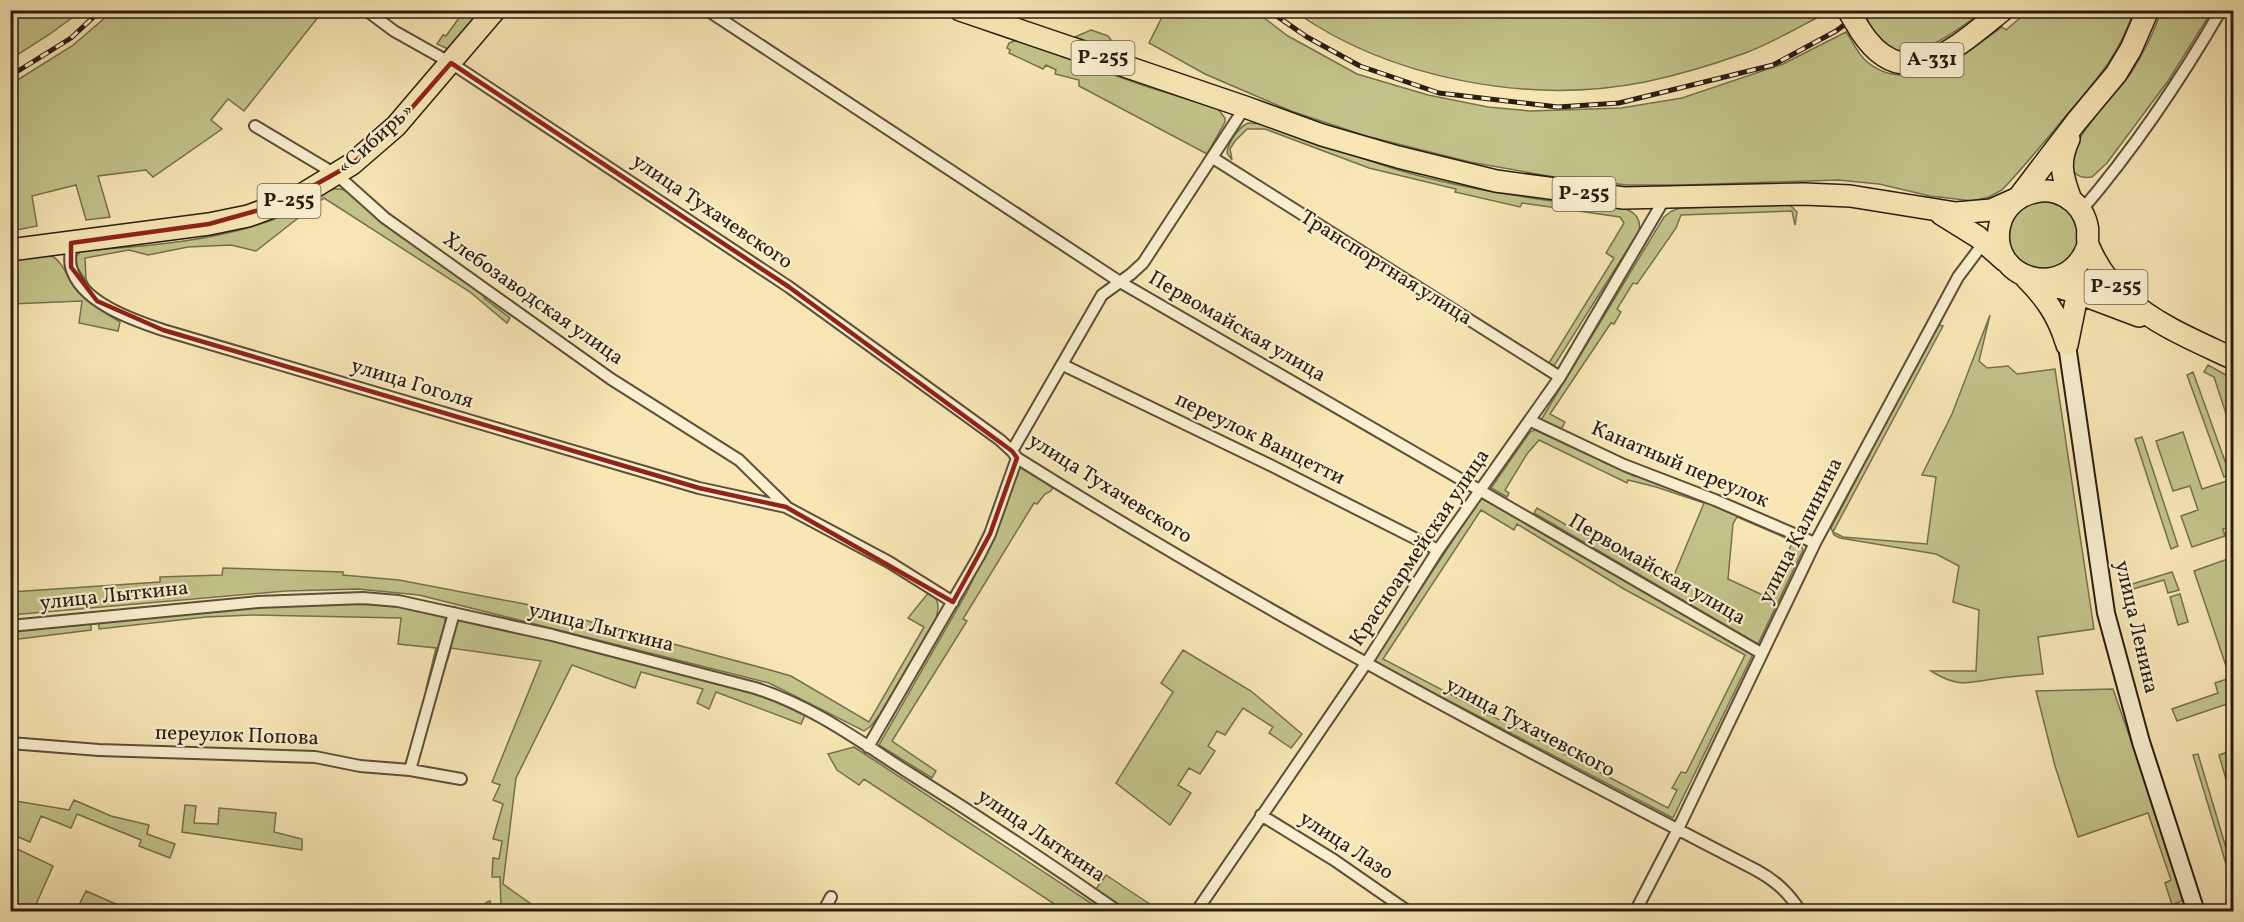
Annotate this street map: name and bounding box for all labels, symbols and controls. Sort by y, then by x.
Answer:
road number: Р-255 [1072,41,1134,75]
road number: А-331 [1900,43,1964,77]
street label: «Сибирь» [331,97,421,181]
street label: улица Тухачевского [626,147,798,277]
road number: Р-255 [1552,177,1616,211]
road number: Р-255 [258,184,320,218]
street label: Транспортная улица [1294,203,1478,333]
street label: Хлебозаводская улица [437,225,629,373]
street label: Первомайская улица [1143,264,1331,390]
road number: Р-255 [2084,270,2148,304]
street label: улица Гоголя [347,352,477,416]
street label: переулок Ванцетти [1170,385,1350,493]
street label: Канатный переулок [1587,414,1773,516]
street label: улица Тухачевского [1022,427,1198,551]
street label: Красноармейская улица [1343,443,1497,653]
street label: улица Калинина [1752,453,1850,609]
street label: Первомайская улица [1563,507,1751,633]
street label: улица Ленина [2107,558,2165,696]
street label: улица Лыткина [38,574,190,618]
street label: улица Лыткина [525,596,677,660]
street label: улица Тухачевского [1440,671,1620,785]
street label: переулок Попова [155,719,319,753]
street label: улица Лыткина [971,782,1111,890]
street label: улица Лазо [1293,805,1399,887]

